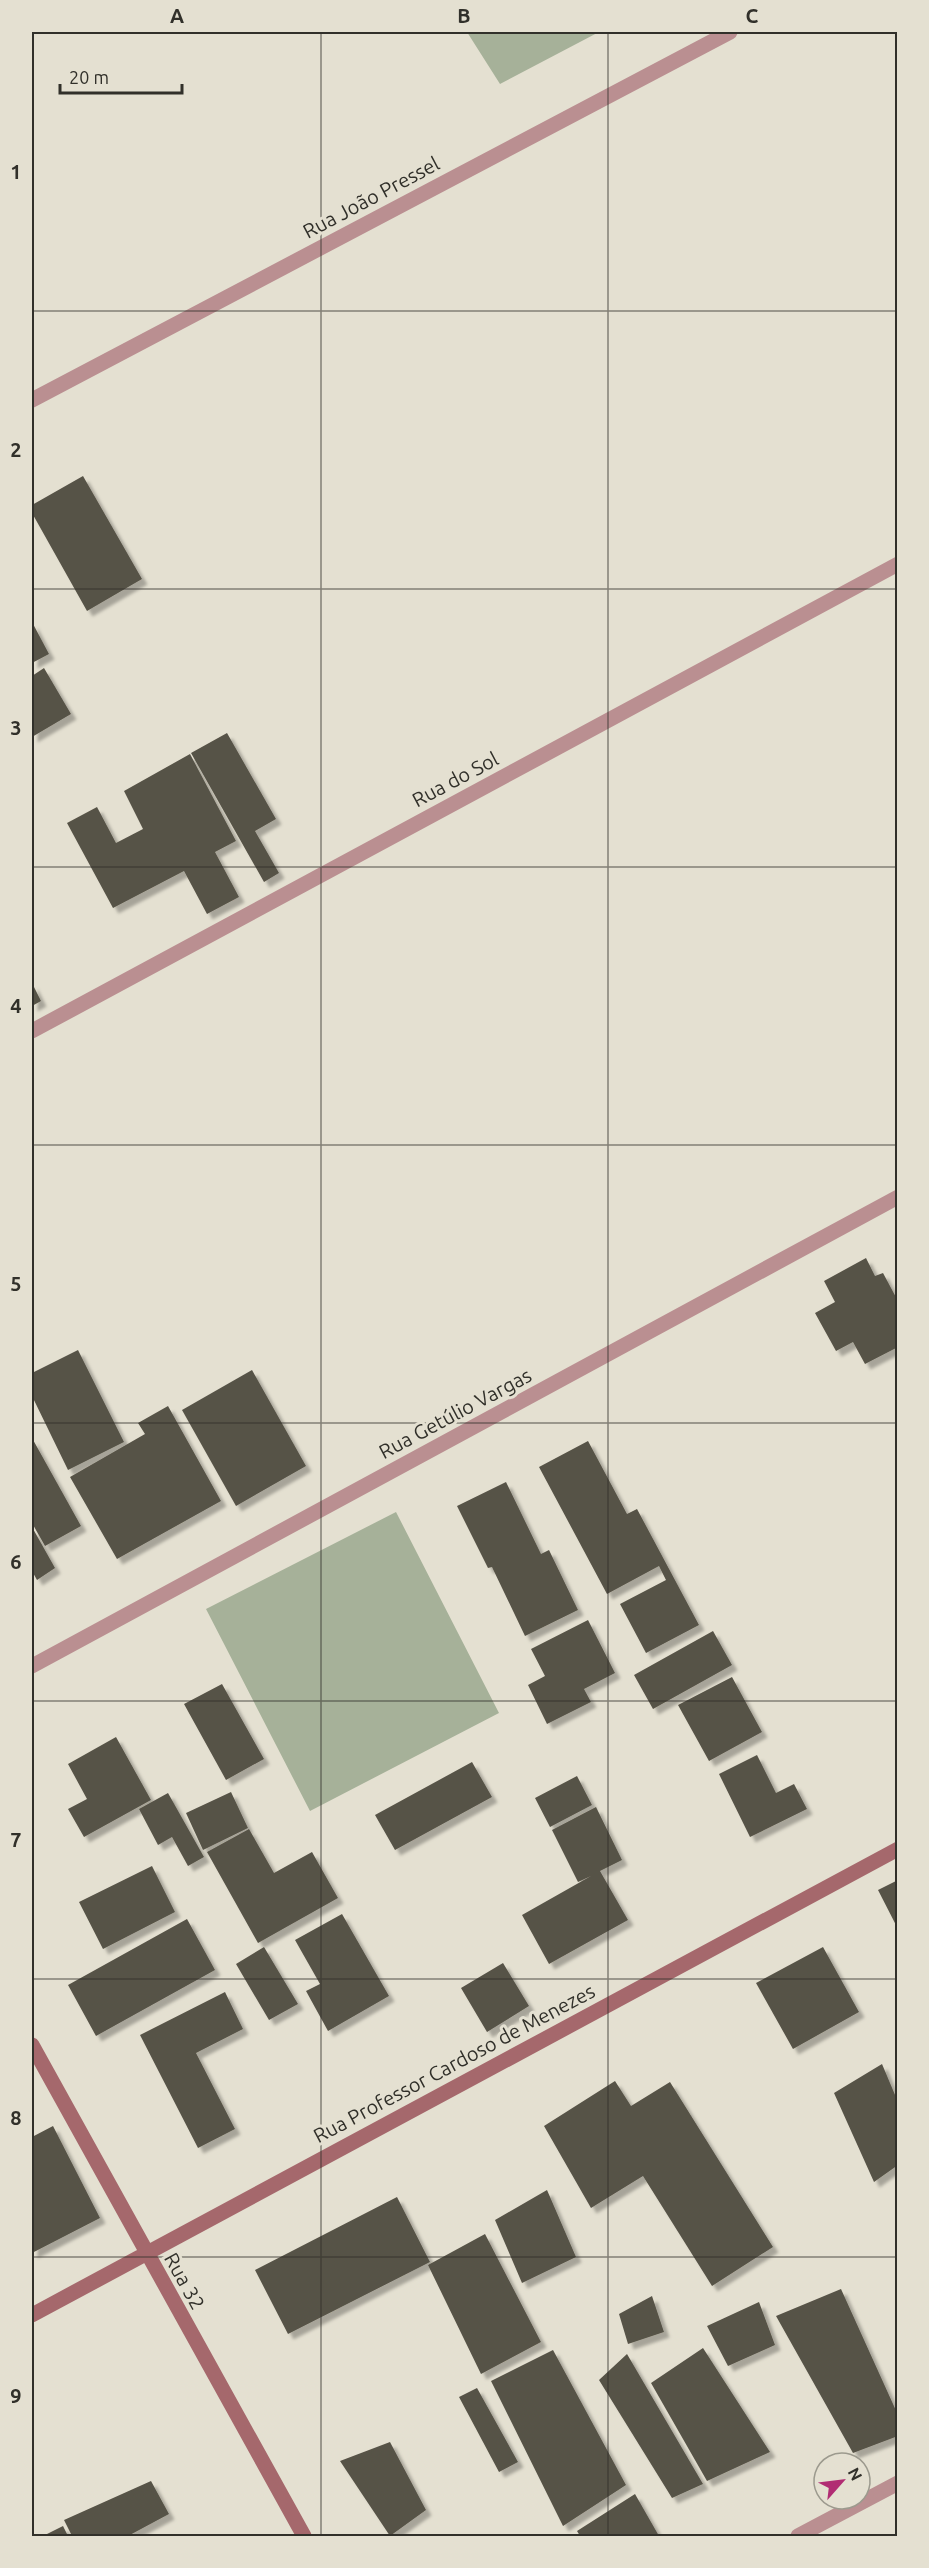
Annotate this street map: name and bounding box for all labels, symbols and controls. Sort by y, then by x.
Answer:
text: A [170,4,184,27]
text: B [457,4,471,27]
text: C [746,4,759,27]
scale bar [60,57,182,95]
text: 20 m [69,67,109,87]
street label: Rua João Pressel [299,151,443,243]
text: 1 [10,160,22,183]
text: 2 [10,438,22,461]
text: 3 [10,716,22,739]
street label: Rua do Sol [408,747,502,811]
text: 4 [10,994,22,1017]
text: 5 [10,1272,22,1295]
street label: Rua Getúlio Vargas [375,1363,535,1463]
text: 6 [10,1550,22,1573]
text: 7 [10,1828,22,1851]
street label: Rua Professor Cardoso de Menezes [309,1979,599,2147]
text: 8 [10,2106,22,2129]
street label: Rua 32 [160,2249,210,2313]
text: 9 [10,2384,22,2407]
north arrow [812,2451,872,2511]
text: N [844,2464,866,2483]

